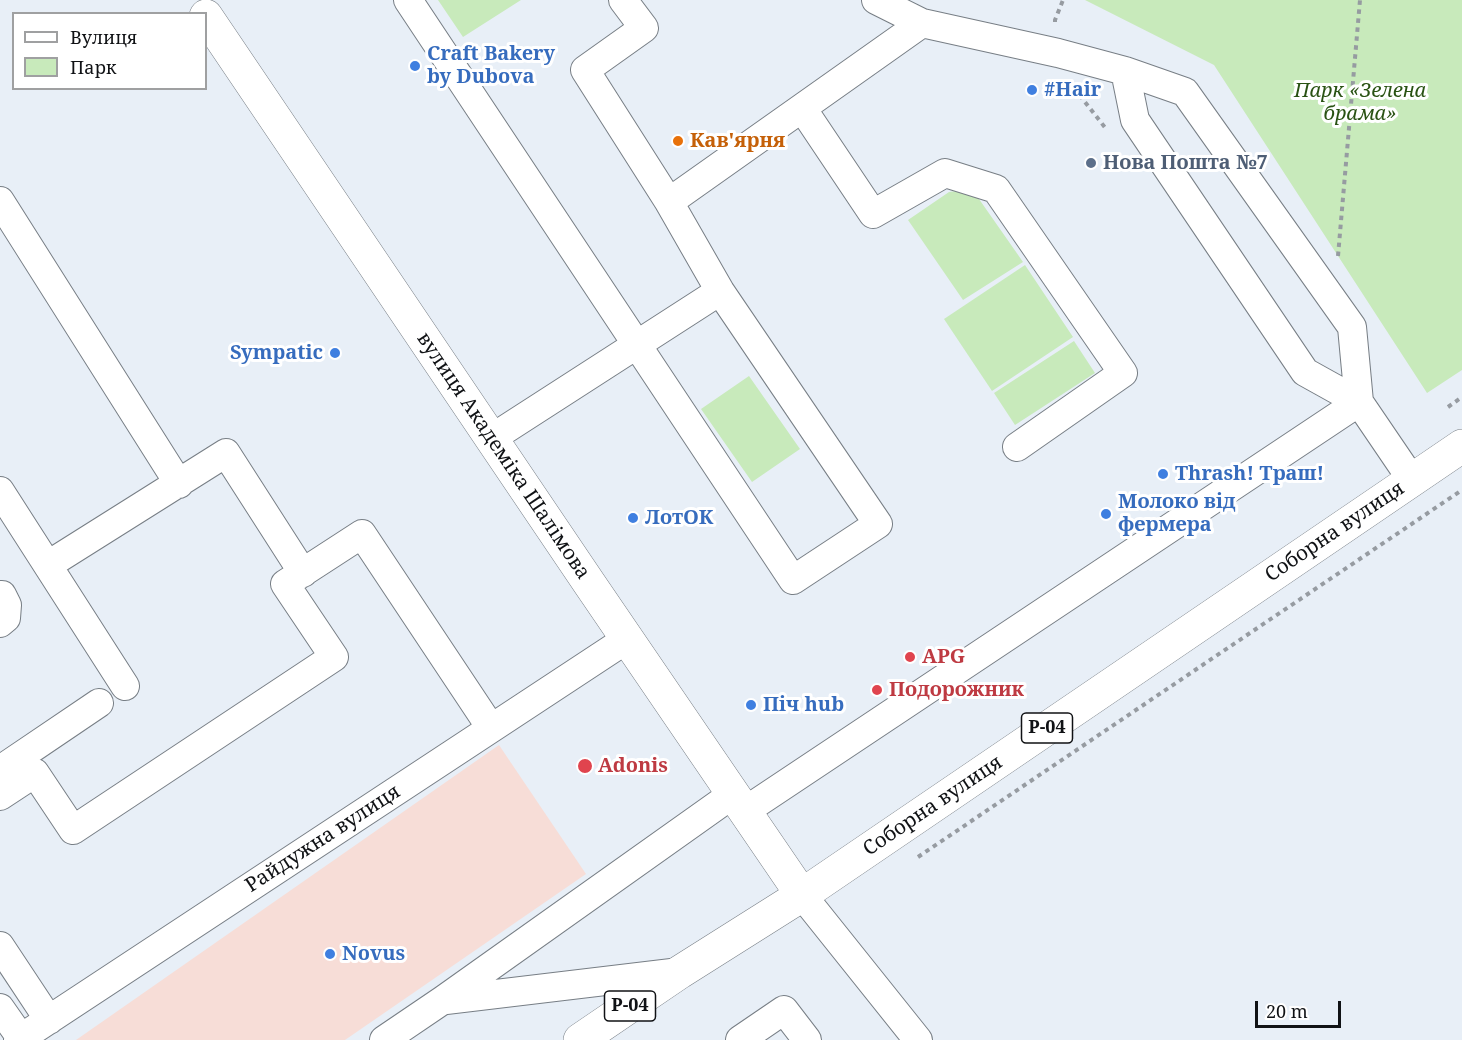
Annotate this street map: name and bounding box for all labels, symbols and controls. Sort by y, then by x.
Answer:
legend [12,12,207,90]
text: Вулиця [70,25,137,49]
place label: Craft Bakery by Dubova [427,42,555,89]
text: Парк [70,55,117,79]
marker: Craft Bakery by Dubova [408,59,422,73]
place label: #Hair [1044,78,1101,102]
park label: Парк «Зелена брама» [1294,79,1426,126]
marker: #Hair [1025,83,1039,97]
place label: Кав'ярня [690,129,785,153]
marker: Кав'ярня [671,134,685,148]
place label: Нова Пошта №7 [1103,151,1268,175]
marker: Нова Пошта №7 [1084,156,1098,170]
street label: вулиця Академіка Шалімова [411,328,595,584]
place label: Sympatic [230,341,323,365]
marker: Sympatic [328,346,342,360]
place label: Thrash! Траш! [1175,462,1324,486]
marker: Thrash! Траш! [1156,467,1170,481]
street label: Соборна вулиця [1261,477,1409,587]
place label: Молоко від фермера [1118,490,1235,537]
place label: ЛотОК [645,506,713,530]
marker: Молоко від фермера [1099,507,1113,521]
marker: ЛотОК [626,511,640,525]
place label: APG [922,645,965,669]
marker: APG [903,650,917,664]
place label: Подорожник [889,678,1024,702]
marker: Подорожник [870,683,884,697]
place label: Піч hub [763,693,844,717]
marker: Піч hub [744,698,758,712]
road number: Р-04 [1022,713,1072,743]
street label: Соборна вулиця [859,751,1007,861]
place label: Adonis [598,754,668,778]
marker: Adonis [576,757,594,775]
street label: Райдужна вулиця [241,780,405,898]
place label: Novus [342,942,405,966]
marker: Novus [323,947,337,961]
scale bar [1258,989,1344,1027]
road number: Р-04 [604,991,656,1021]
text: 20 m [1266,999,1308,1023]

